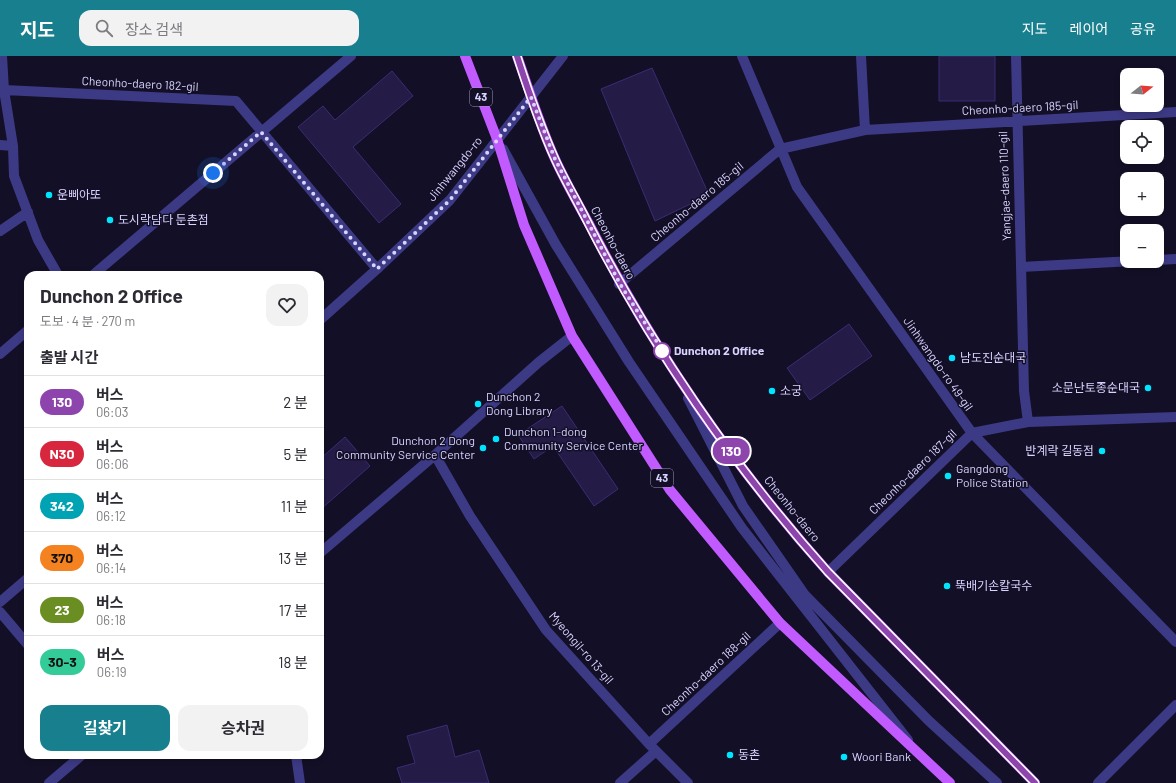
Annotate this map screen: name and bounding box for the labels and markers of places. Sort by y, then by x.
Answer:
place label: 운삐아또 [57,187,101,201]
marker: 운삐아또 [44,190,54,200]
place label: 도시락담다 둔촌점 [118,212,209,226]
marker: 도시락담다 둔촌점 [105,215,115,225]
marker: Dunchon 2 Office [653,342,671,360]
place label: Dunchon 2 Office [674,343,765,357]
place label: 남도진순대국 [960,350,1026,364]
marker: 남도진순대국 [947,353,957,363]
place label: 소문난토종순대국 [1052,380,1140,394]
place label: 소궁 [780,383,802,397]
marker: 소문난토종순대국 [1143,383,1153,393]
marker: 소궁 [767,386,777,396]
place label: Dunchon 2 Dong Library [486,389,553,417]
marker: Dunchon 2 Dong Library [473,399,483,409]
place label: Dunchon 1-dong Community Service Center [504,424,644,452]
place label: Dunchon 2 Dong Community Service Center [336,433,476,461]
marker: Dunchon 1-dong Community Service Center [491,434,501,444]
marker: Dunchon 2 Dong Community Service Center [478,443,488,453]
place label: 반계락 길동점 [1025,443,1094,457]
marker: 반계락 길동점 [1097,446,1107,456]
place label: Gangdong Police Station [956,461,1028,489]
marker: Gangdong Police Station [943,471,953,481]
place label: 뚝배기손칼국수 [955,578,1032,592]
marker: 뚝배기손칼국수 [942,581,952,591]
place label: 동촌 [738,747,760,761]
place label: Woori Bank [852,749,911,763]
marker: 동촌 [725,750,735,760]
marker: Woori Bank [839,752,849,762]

